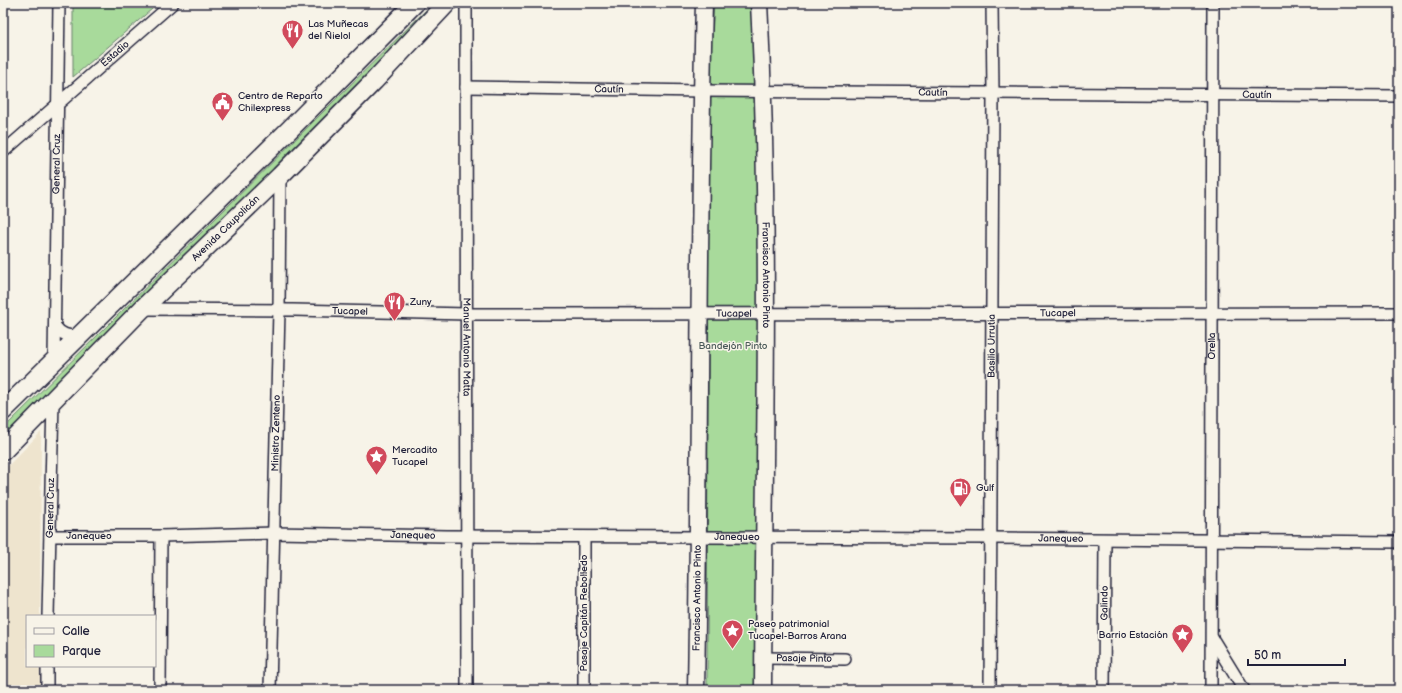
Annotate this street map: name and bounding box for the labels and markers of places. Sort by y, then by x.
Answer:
restaurant icon: Las Muñecas del Ñielol [279,17,305,50]
place label: Las Muñecas del Ñielol [308,18,369,42]
public building icon: Centro de Reparto Chilexpress [210,89,236,122]
place label: Centro de Reparto Chilexpress [238,90,323,114]
restaurant icon: Zuny [381,289,407,322]
place label: Zuny [409,296,432,308]
place icon: Mercadito Tucapel [363,443,389,476]
place label: Mercadito Tucapel [392,444,438,468]
fuel station icon: Gulf [948,475,974,508]
place label: Gulf [976,482,994,494]
place icon: Paseo patrimonial Tucapel-Barros Arana [720,617,746,650]
place label: Paseo patrimonial Tucapel-Barros Arana [748,618,847,642]
place icon: Barrio Estación [1170,622,1196,655]
place label: Barrio Estación [1099,629,1168,641]

